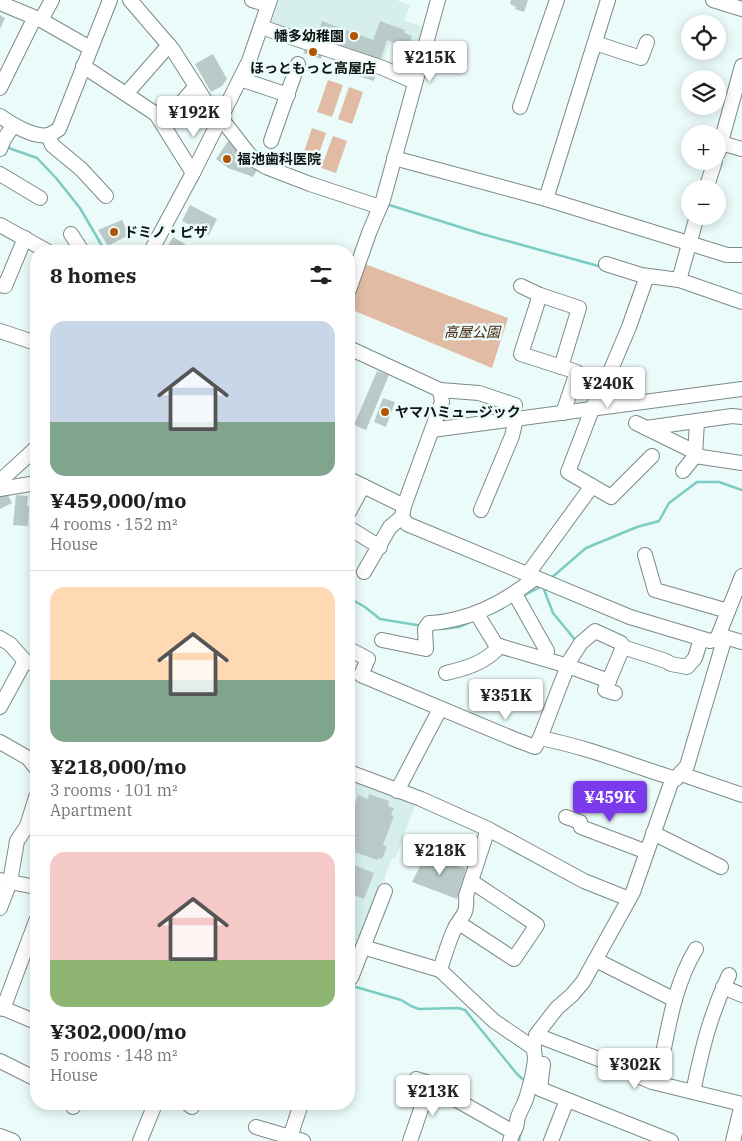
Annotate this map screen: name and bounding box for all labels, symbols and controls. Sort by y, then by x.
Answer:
map controls [681,15,726,225]
button: locate [681,15,726,60]
place label: 幡多幼稚園 [274,27,344,45]
marker: 幡多幼稚園 [348,30,360,42]
pin: ¥215K [395,41,465,83]
marker: ほっともっと高屋店 [307,46,319,58]
text: ¥215K [404,47,456,67]
place label: ほっともっと高屋店 [250,59,376,77]
button: layers [681,70,726,115]
pin: ¥192K [159,96,229,138]
text: ¥192K [168,102,220,122]
button: + [681,125,726,170]
place label: 福池歯科医院 [237,150,321,168]
marker: 福池歯科医院 [221,153,233,165]
button: − [681,180,726,225]
place label: ドミノ・ピザ [124,223,208,241]
marker: ドミノ・ピザ [108,226,120,238]
text: 8 homes [50,261,136,289]
icon: filters [307,261,335,289]
park label: 高屋公園 [444,323,502,341]
icon: home [148,354,238,444]
pin: ¥240K [573,366,643,409]
text: ¥240K [582,373,634,393]
place label: ヤマハミュージック [395,403,521,421]
marker: ヤマハミュージック [379,406,391,418]
text: ¥459,000/mo [50,486,186,514]
text: 4 rooms · 152 m² [50,514,178,534]
text: House [50,534,98,554]
icon: home [148,619,238,709]
pin: ¥351K [471,678,541,721]
text: ¥351K [480,685,532,705]
text: ¥218,000/mo [50,752,186,780]
text: 3 rooms · 101 m² [50,780,178,800]
pin: ¥459K [575,780,645,823]
text: ¥459K [584,787,636,807]
text: Apartment [50,800,132,820]
pin: ¥218K [405,834,475,876]
text: ¥218K [414,840,466,860]
icon: home [148,884,238,974]
text: ¥302,000/mo [50,1017,186,1045]
text: 5 rooms · 148 m² [50,1045,178,1065]
pin: ¥302K [600,1048,670,1090]
text: ¥302K [609,1054,661,1074]
text: House [50,1065,98,1085]
pin: ¥213K [398,1074,468,1117]
text: ¥213K [407,1081,459,1101]

